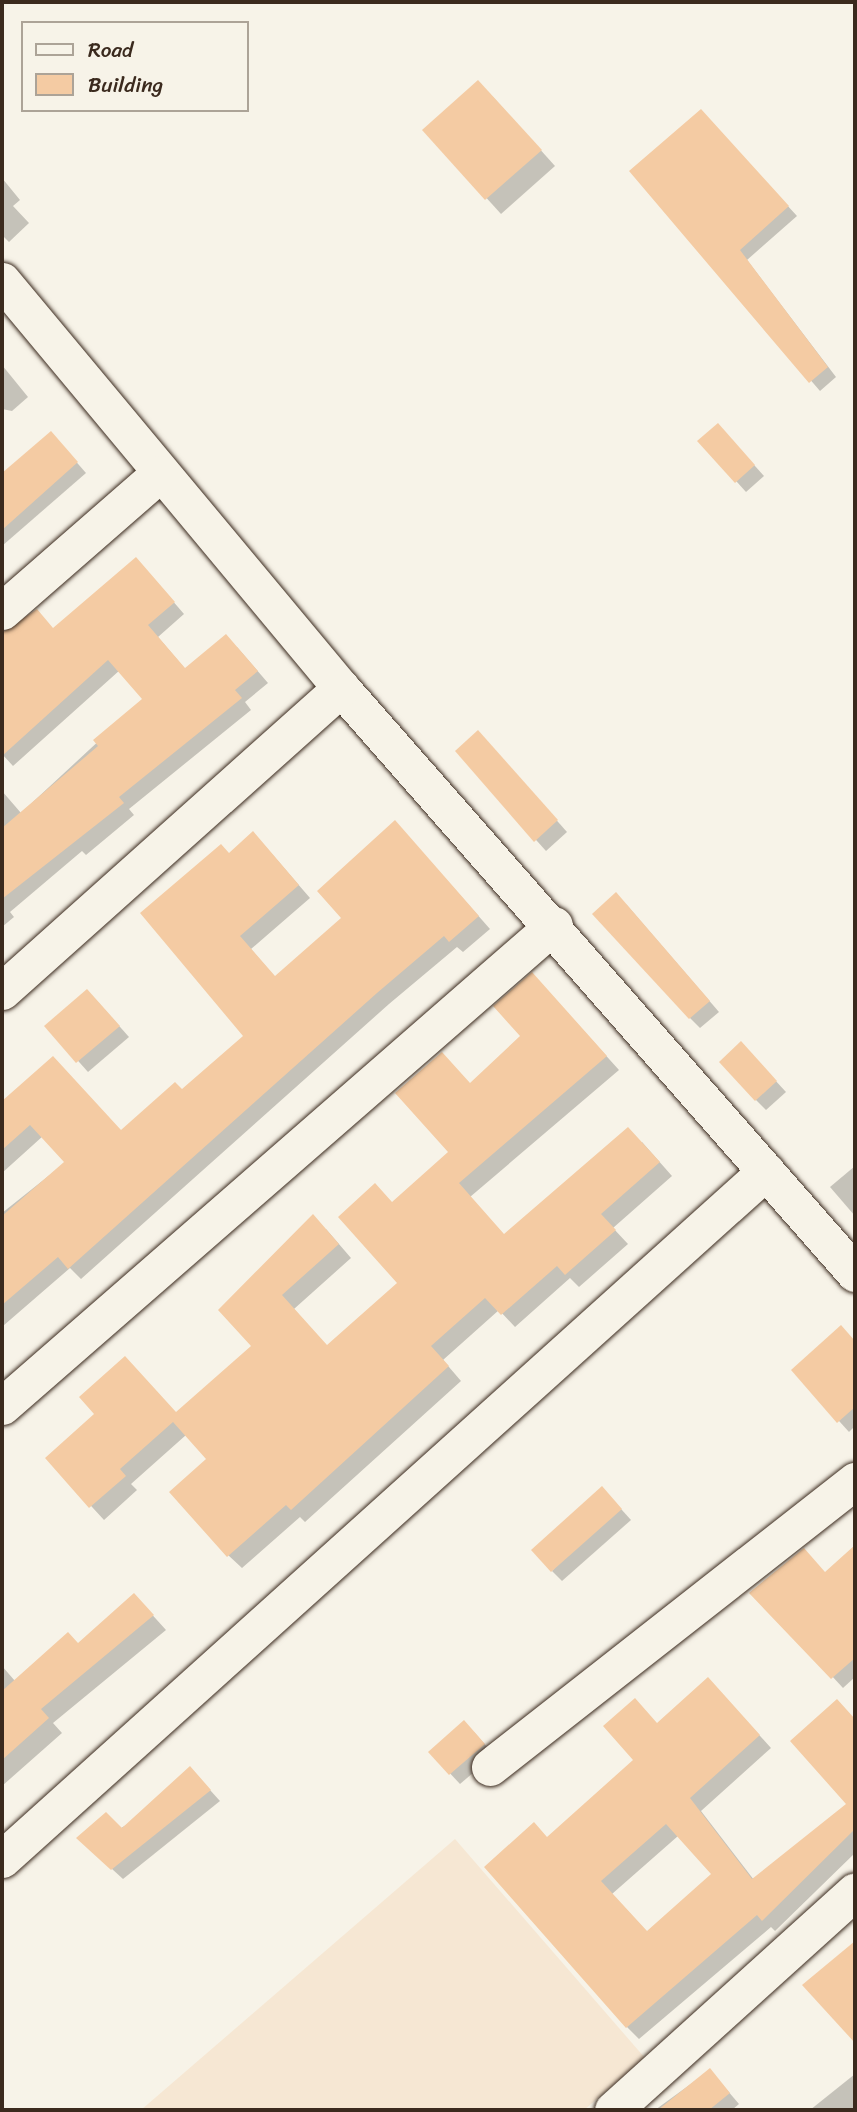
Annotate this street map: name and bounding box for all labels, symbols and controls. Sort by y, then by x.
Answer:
legend [21,21,248,112]
text: Road [88,31,133,69]
text: Building [88,66,163,104]

